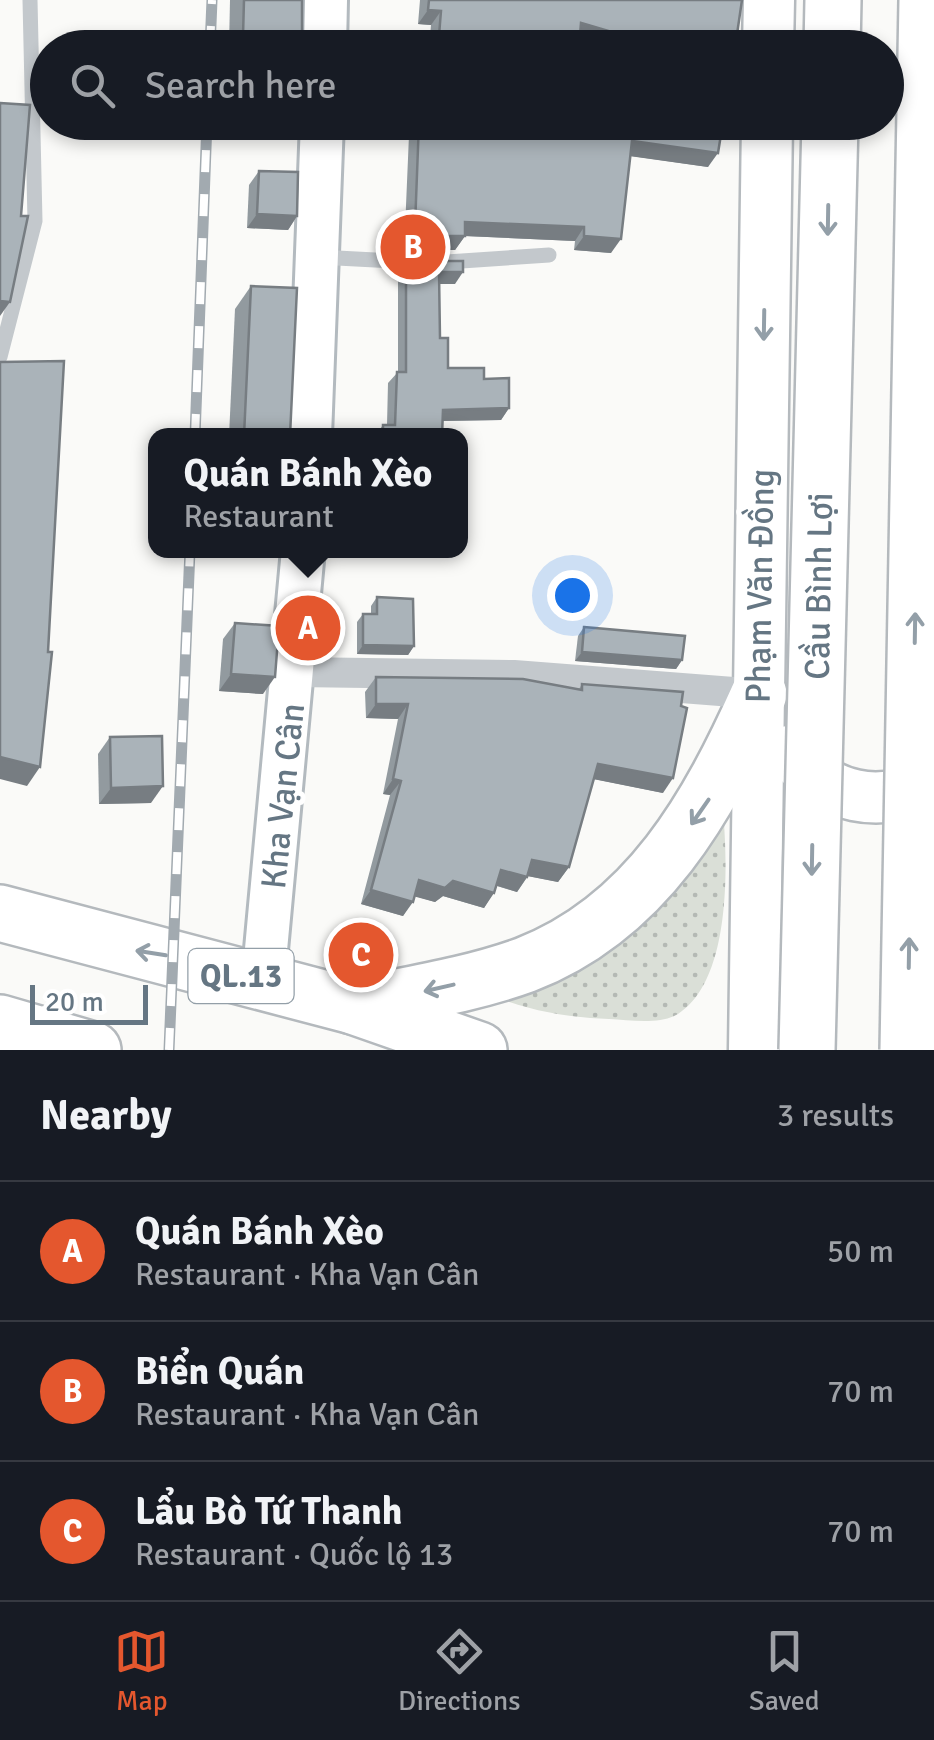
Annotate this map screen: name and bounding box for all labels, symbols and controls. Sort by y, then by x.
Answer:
search box [30,30,904,140]
icon: search [65,58,120,113]
text: Search here [145,62,337,109]
one-way arrow [818,203,837,235]
pin: B [380,210,446,284]
one-way arrow [754,308,774,340]
popup [148,428,468,558]
text: Quán Bánh Xèo [184,450,432,497]
street label: Phạm Văn Đồng [736,468,784,704]
street label: Cầu Bình Lợi [796,492,842,680]
text: Restaurant [184,497,334,536]
your location [547,570,598,621]
pin: A [276,590,340,666]
one-way arrow [906,612,925,644]
street label: Kha Vạn Cân [252,701,314,891]
one-way arrow [690,797,711,825]
one-way arrow [802,842,822,875]
pin: C [328,918,394,992]
one-way arrow [900,937,919,969]
one-way arrow [135,944,168,962]
road number: QL.13 [188,949,294,1003]
one-way arrow [424,979,456,998]
scale bar [30,980,148,1024]
text: 20 m [45,985,104,1019]
text: Nearby [40,1090,172,1141]
text: 3 results [777,1096,894,1135]
text: Quán Bánh Xèo [135,1208,384,1255]
text: A [62,1232,83,1271]
text: 50 m [827,1232,894,1271]
text: Restaurant · Kha Vạn Cân [135,1255,479,1294]
text: Biển Quán [135,1348,304,1395]
text: B [63,1372,82,1411]
text: 70 m [827,1372,894,1411]
text: Restaurant · Kha Vạn Cân [135,1395,479,1434]
text: Lẩu Bò Tứ Thanh [135,1488,402,1535]
text: C [63,1512,82,1551]
text: 70 m [827,1512,894,1551]
text: Restaurant · Quốc lộ 13 [135,1535,453,1574]
tab: Map [114,1624,169,1718]
tab: Directions [398,1624,520,1718]
tab: Saved [749,1624,820,1718]

